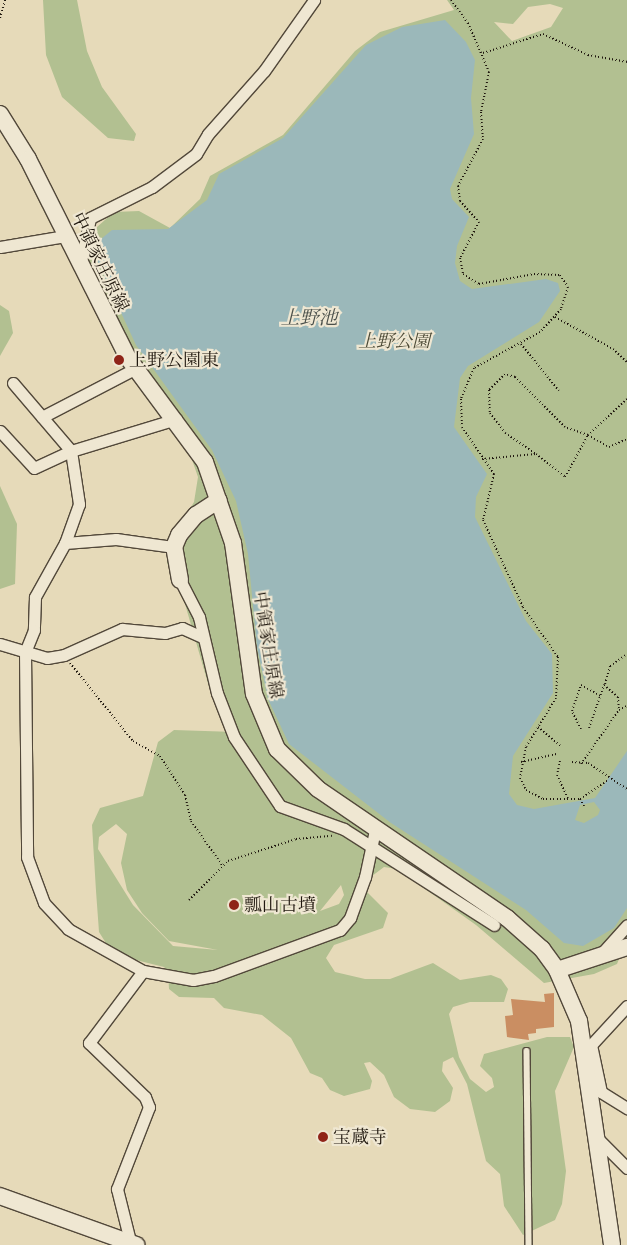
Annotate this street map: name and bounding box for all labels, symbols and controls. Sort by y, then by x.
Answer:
street label: 中領家庄原線 [67,209,133,315]
water label: 上野池 [281,307,337,329]
park label: 上野公園 [358,330,430,352]
place label: 上野公園東 [129,349,219,371]
marker: 上野公園東 [113,354,125,366]
street label: 中領家庄原線 [249,590,287,700]
place label: 瓢山古墳 [244,894,316,916]
marker: 瓢山古墳 [228,899,240,911]
place label: 宝蔵寺 [333,1126,387,1148]
marker: 宝蔵寺 [317,1131,329,1143]

